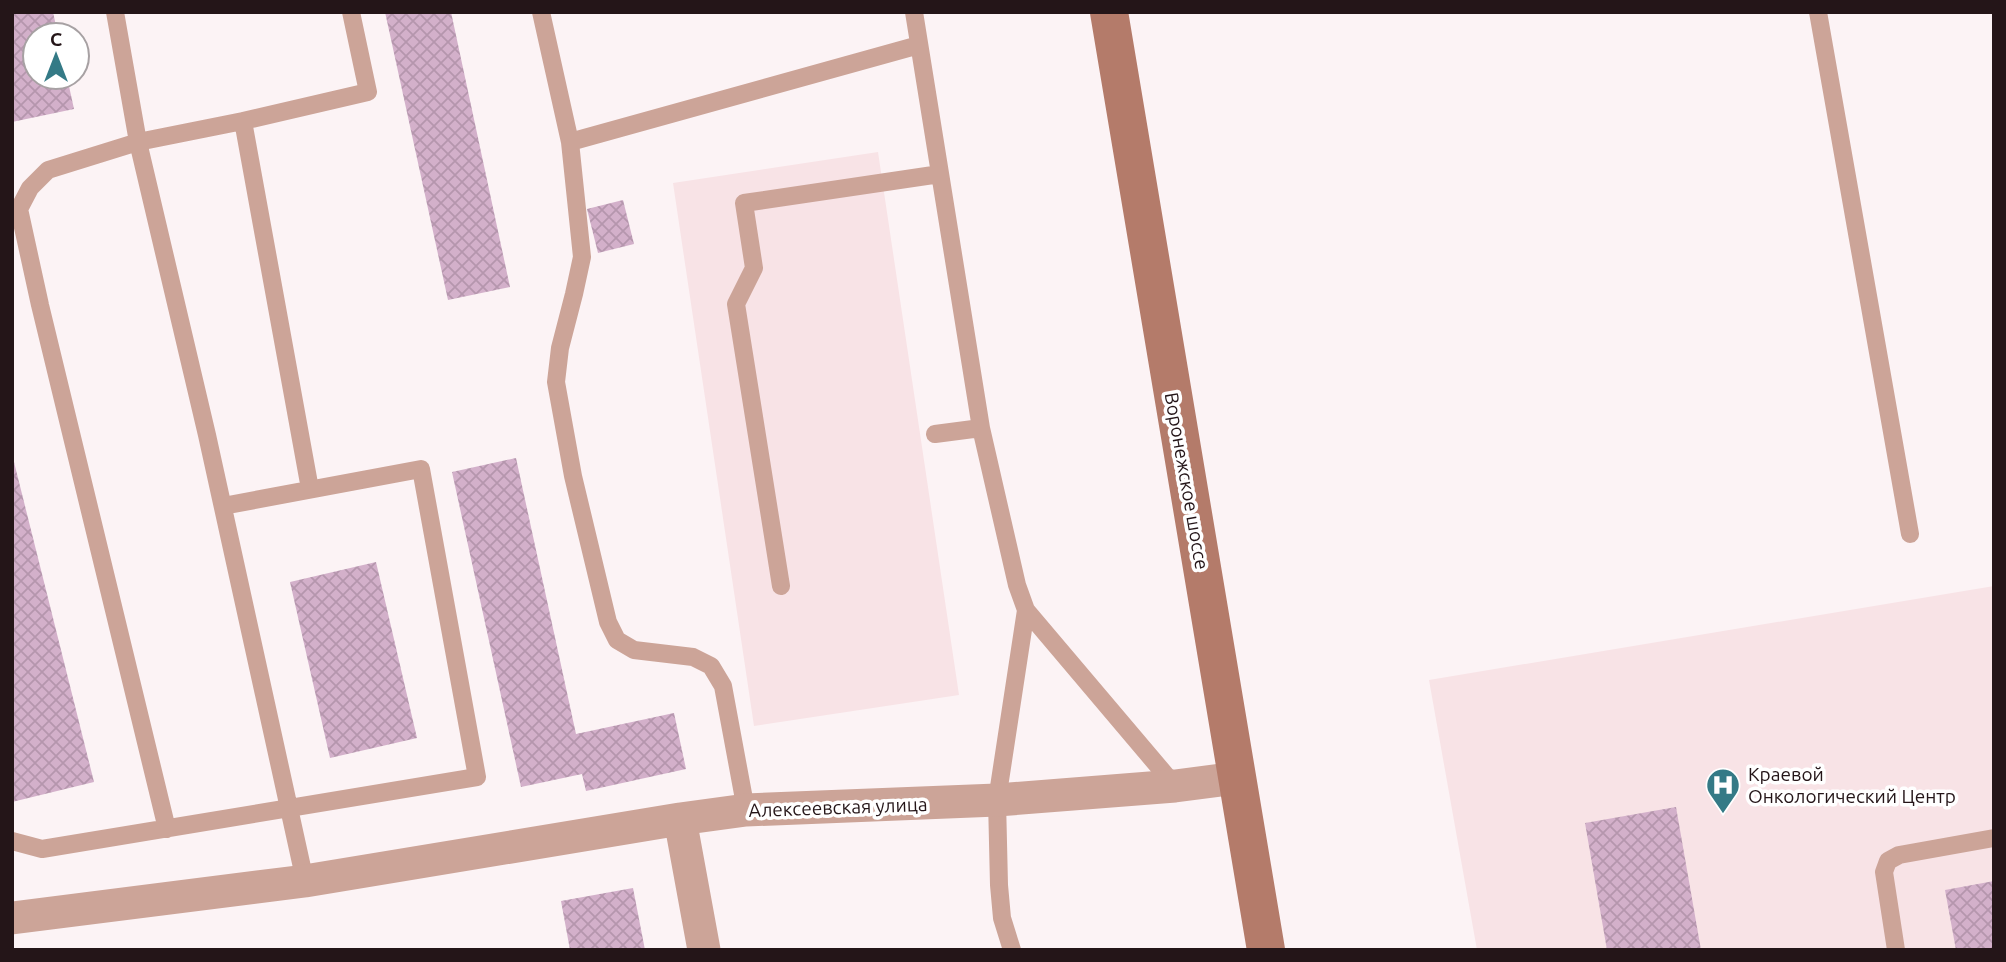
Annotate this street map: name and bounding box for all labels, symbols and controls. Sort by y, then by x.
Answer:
north arrow [21,21,91,91]
text: С [50,28,62,50]
street label: Воронежское шоссе [1161,391,1213,571]
place label: Краевой Онкологический Центр [1748,763,1956,807]
hospital icon: Краевой Онкологический Центр [1704,766,1742,815]
street label: Алексеевская улица [748,793,928,821]

